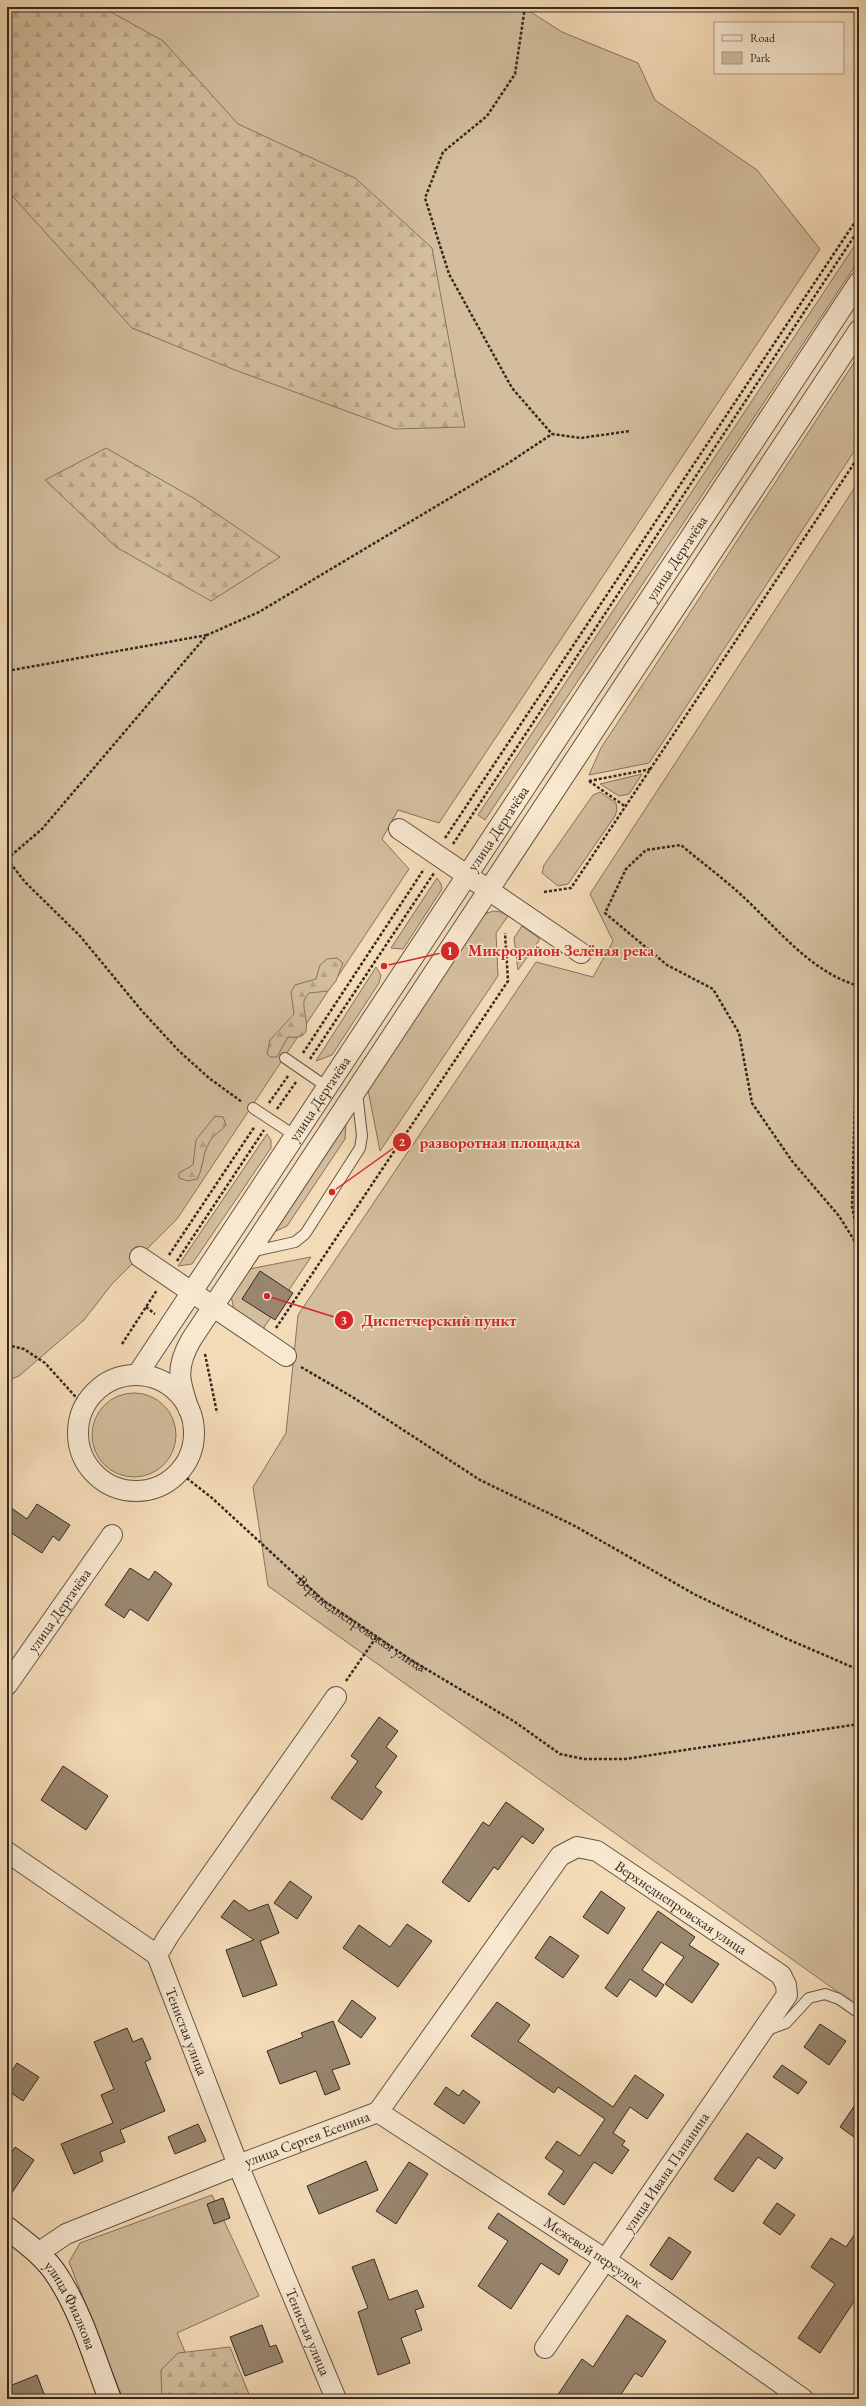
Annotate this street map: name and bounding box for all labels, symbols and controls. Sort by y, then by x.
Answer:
legend [714,22,844,74]
text: Road [750,30,776,46]
text: Park [750,50,771,66]
street label: улица Дергачёва [641,512,711,604]
street label: улица Дергачёва [463,782,533,874]
callout: Микрорайон Зелёная река [440,937,662,965]
text: Микрорайон Зелёная река [468,940,655,961]
text: 1 [447,943,453,959]
street label: улица Дергачёва [284,1052,354,1145]
callout: разворотная площадка [392,1128,589,1156]
text: разворотная площадка [419,1132,582,1153]
text: 2 [399,1134,406,1150]
callout: Диспетчерский пункт [334,1306,524,1334]
text: Диспетчерский пункт [362,1310,517,1331]
text: 3 [341,1312,347,1328]
street label: улица Дергачёва [23,1564,95,1656]
street label: Верхнеднепровская улица [293,1571,430,1676]
street label: Верхнеднепровская улица [612,1856,751,1959]
street label: Тенистая улица [161,1984,213,2078]
street label: улица Сергея Есенина [241,2106,372,2171]
street label: улица Ивана Папанина [618,2108,713,2235]
street label: Межевой переулок [541,2212,647,2292]
street label: улица Фиалкова [41,2256,101,2352]
street label: Тенистая улица [282,2285,335,2378]

